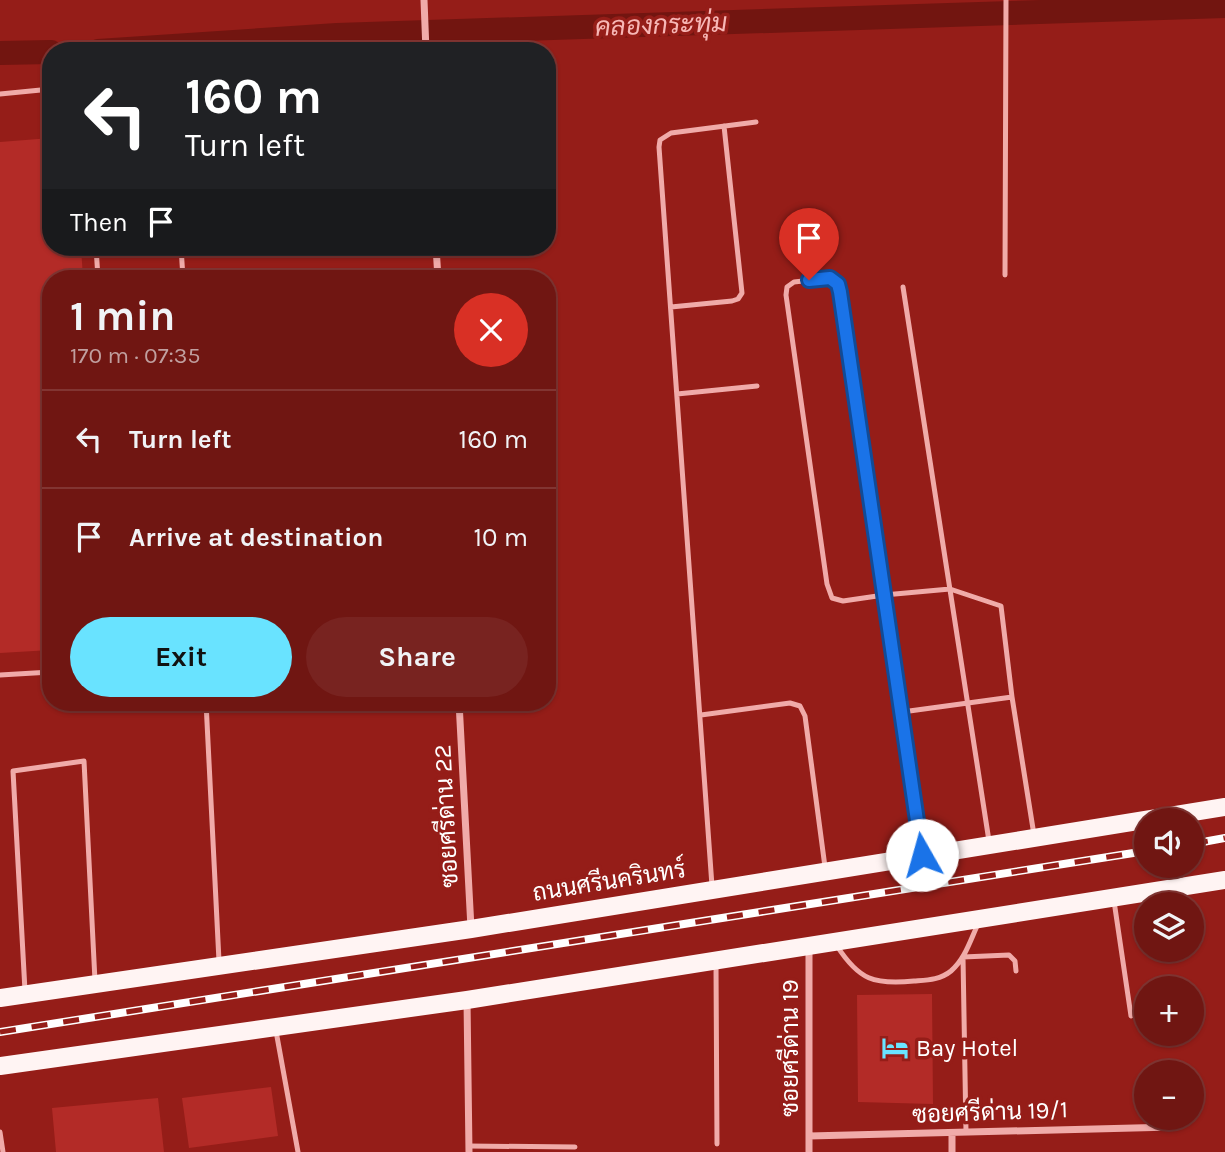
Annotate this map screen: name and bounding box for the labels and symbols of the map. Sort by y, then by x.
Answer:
water label: คลองกระทุ่ม [594,7,728,45]
pin [779,208,839,280]
street label: ซอยศรีด่าน 22 [427,744,464,888]
position arrow [885,818,959,892]
street label: ถนนศรีนครินทร์ [530,853,688,907]
street label: ซอยศรีด่าน 19 [775,979,804,1117]
hotel icon: Bay Hotel [880,1033,910,1063]
place label: Bay Hotel [916,1034,1018,1062]
street label: ซอยศรีด่าน 19/1 [912,1094,1068,1129]

